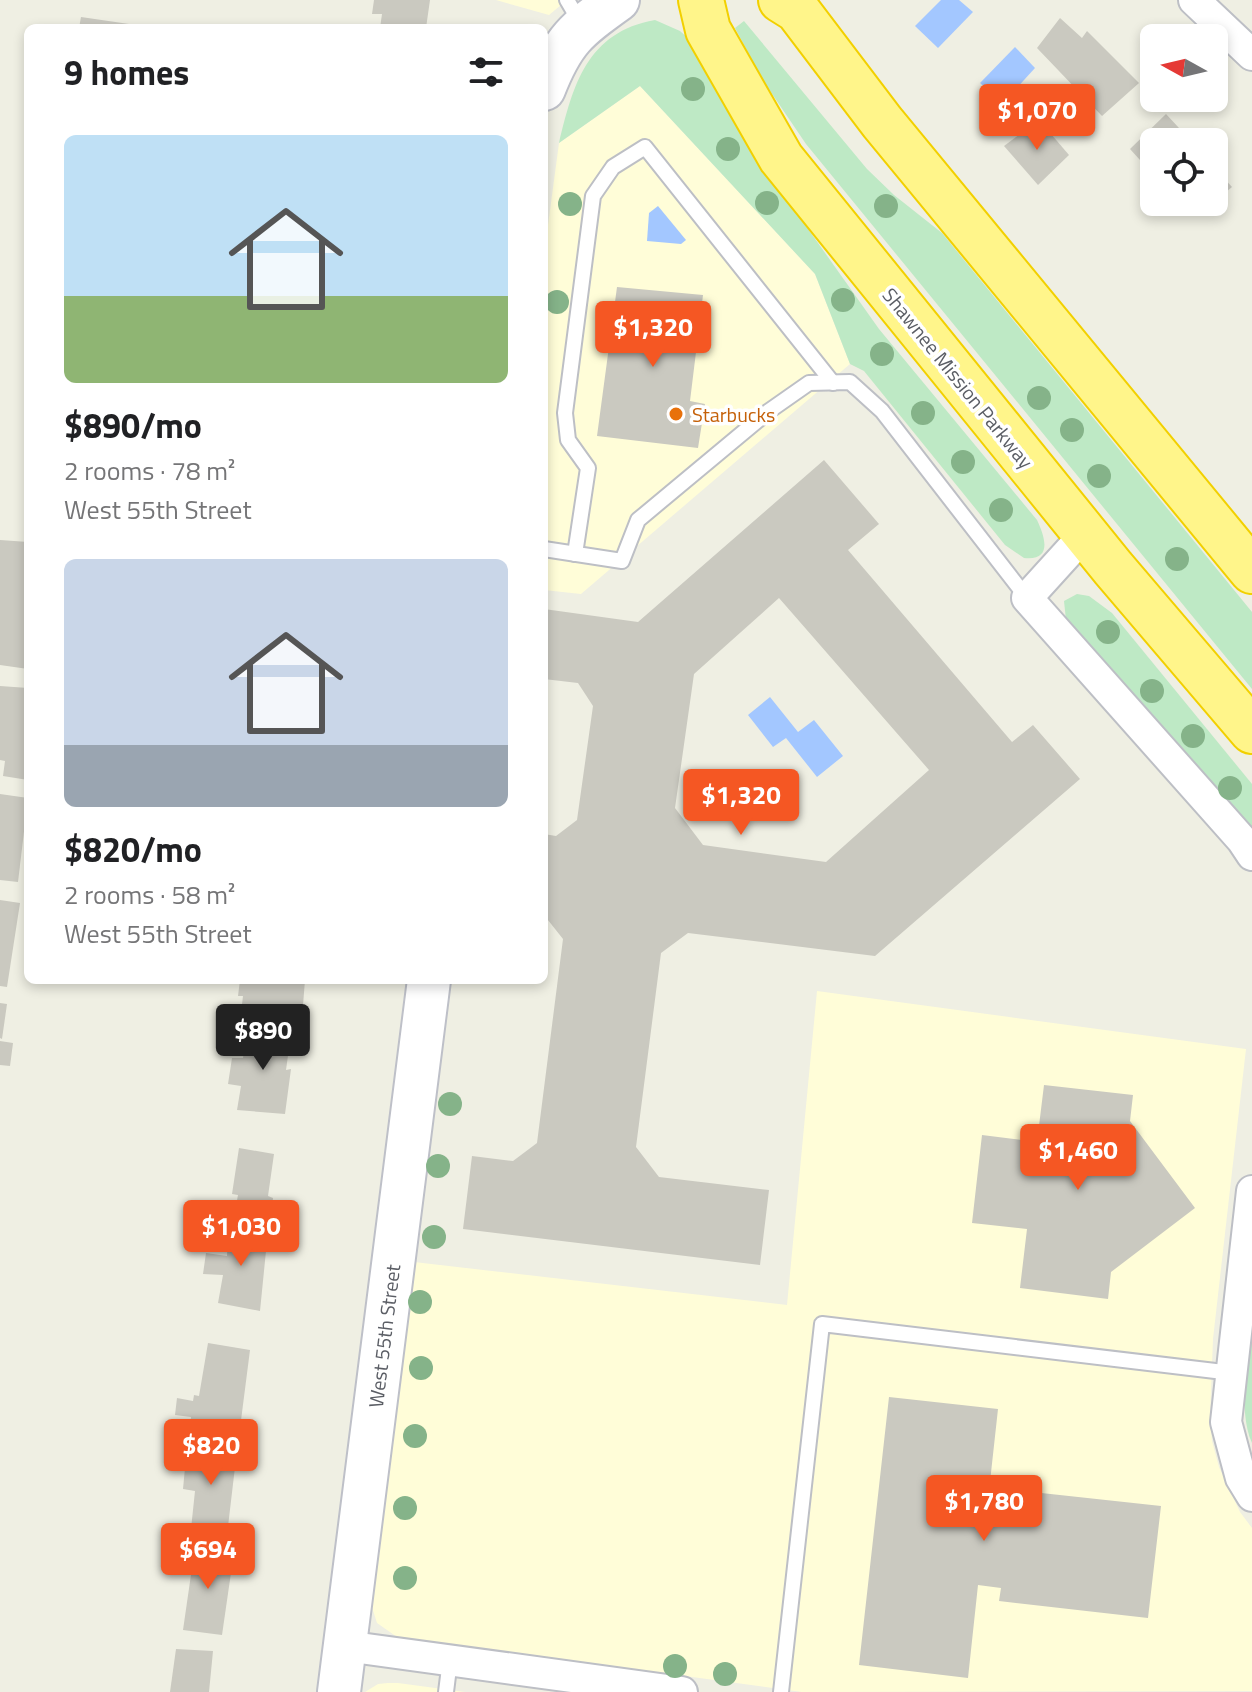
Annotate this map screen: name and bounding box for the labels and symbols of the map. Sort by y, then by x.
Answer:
north arrow [1140,24,1228,112]
pin: $1,070 [972,84,1102,152]
street label: Shawnee Mission Parkway [875,281,1041,475]
pin: $1,320 [588,301,718,369]
place label: Starbucks [692,399,775,430]
marker: Starbucks [667,405,685,423]
pin: $1,320 [676,769,806,837]
pin: $890 [216,1004,310,1072]
pin: $1,460 [1013,1124,1143,1192]
pin: $1,030 [176,1200,306,1268]
street label: West 55th Street [360,1263,408,1409]
pin: $820 [164,1419,258,1487]
pin: $1,780 [919,1475,1049,1543]
pin: $694 [161,1523,255,1591]

